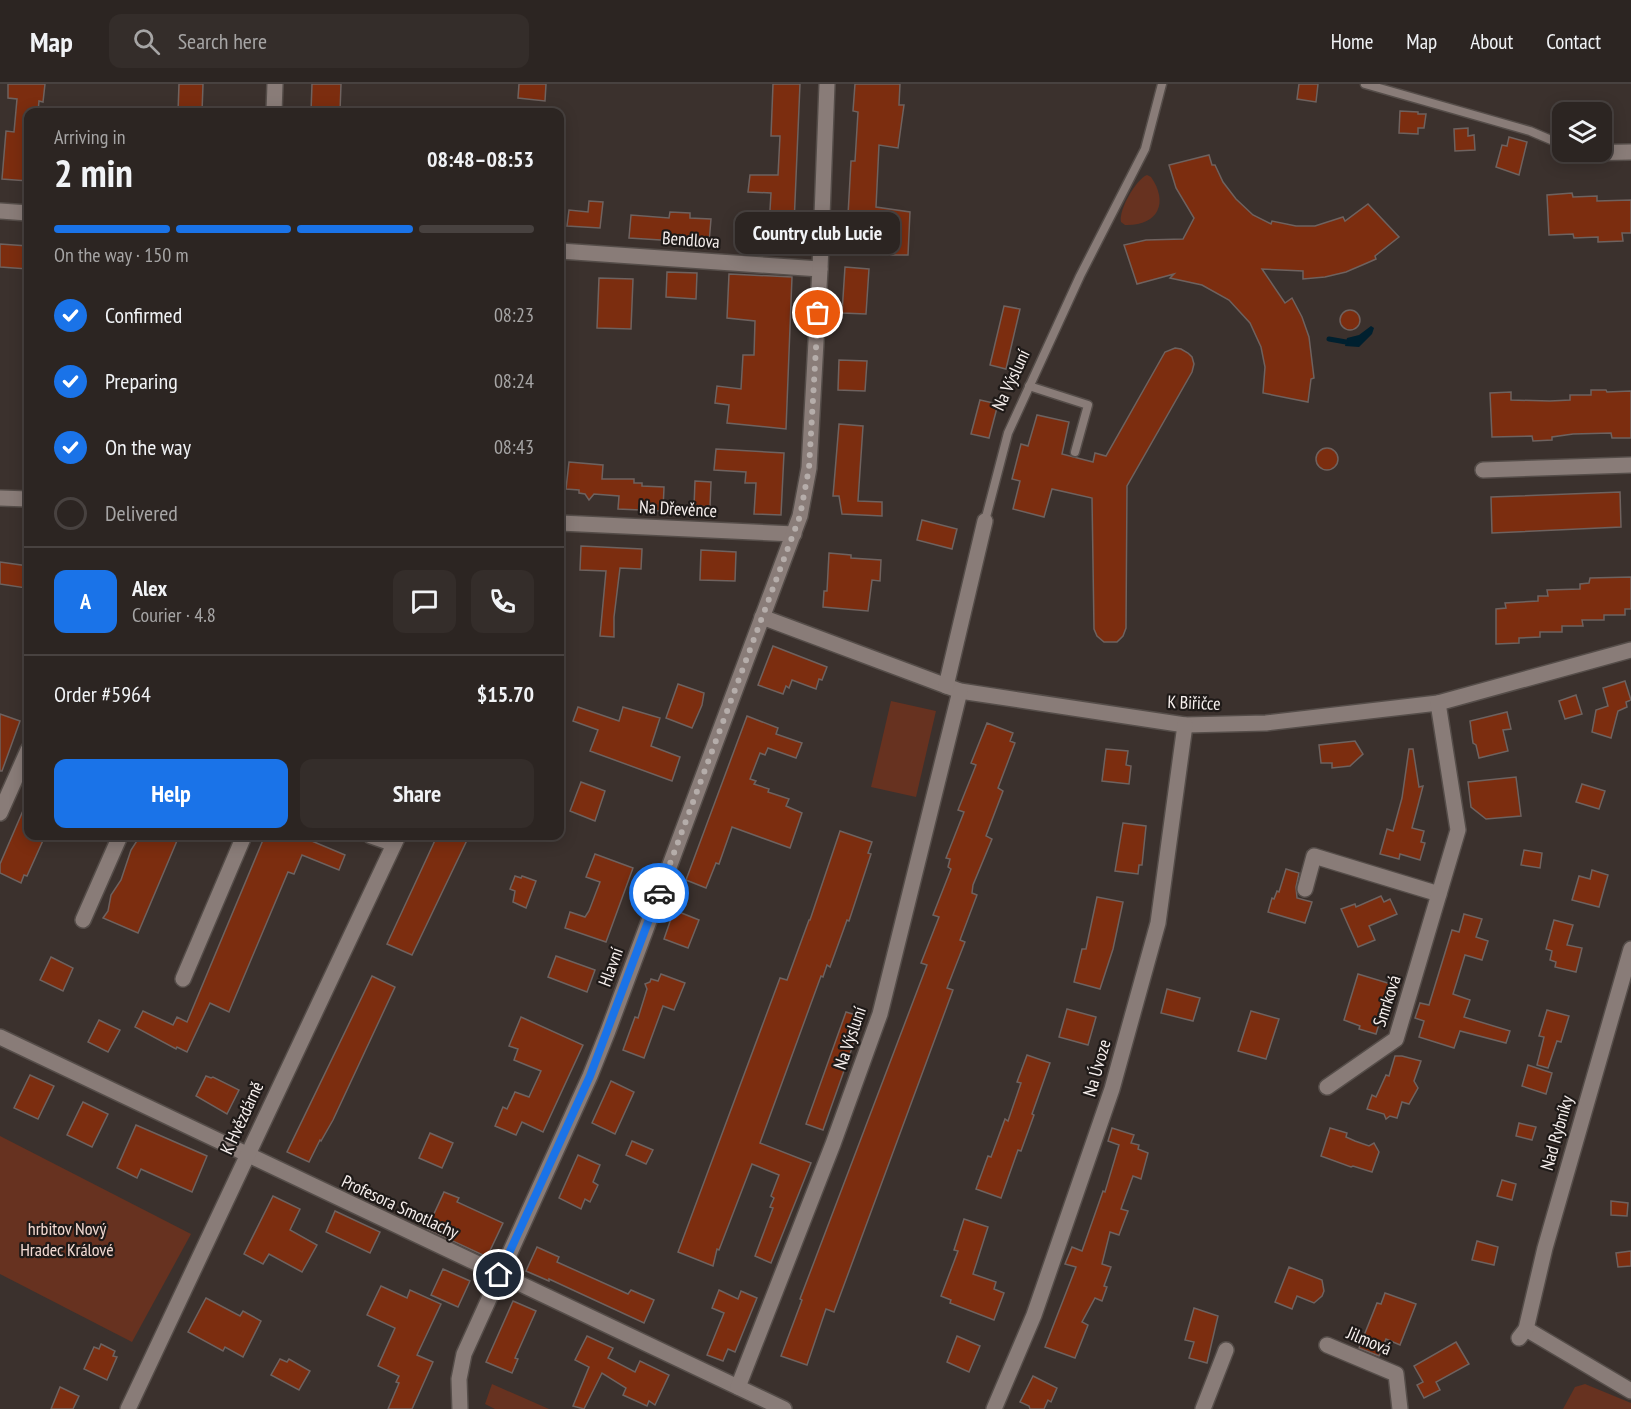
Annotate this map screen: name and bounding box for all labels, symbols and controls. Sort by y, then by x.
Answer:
search box [109,14,529,68]
text: Map [30,23,73,60]
icon: search [130,25,163,58]
text: Search here [178,27,267,55]
text: Home [1331,28,1373,55]
text: Map [1406,28,1437,55]
text: About [1470,28,1513,55]
text: Contact [1546,28,1601,55]
map controls [1552,102,1612,162]
button: layers [1552,102,1612,162]
text: Arriving in [54,124,126,150]
text: 08:48–08:53 [427,145,534,173]
text: 2 min [54,147,133,198]
callout: Country club Lucie [736,211,900,253]
text: Country club Lucie [753,220,882,246]
street label: Bendlova [662,226,721,253]
text: On the way · 150 m [54,242,189,268]
pin [792,287,843,338]
icon: bag [801,296,834,329]
icon: check [54,299,87,332]
text: Confirmed [105,301,182,329]
text: 08:23 [494,302,534,328]
street label: Na Výsluní [986,345,1035,414]
icon: check [54,365,87,398]
text: Preparing [105,367,178,395]
text: 08:24 [494,368,534,394]
icon: check [54,431,87,464]
text: On the way [105,433,191,461]
text: 08:43 [494,434,534,460]
street label: Na Dřevěnce [638,495,718,522]
text: Delivered [105,499,178,527]
button: chat [393,570,456,633]
button: phone [471,570,534,633]
text: Alex [132,574,167,602]
text: A [80,587,91,615]
text: Courier · 4.8 [132,602,216,628]
text: Order #5964 [54,680,151,708]
text: $15.70 [477,680,534,708]
street label: K Biřičce [1167,690,1221,715]
button: Help [54,759,288,828]
button: Share [300,759,534,828]
courier [629,863,689,923]
icon: car [643,877,676,910]
street label: Hlavní [593,944,628,989]
street label: Smrková [1367,972,1406,1030]
street label: Na Výsluní [828,1003,871,1072]
street label: Na Úvoze [1077,1037,1116,1099]
street label: K Hvězdárně [215,1078,268,1158]
street label: Nad Rybníky [1535,1093,1578,1173]
street label: Profesora Smotlachy [338,1169,463,1244]
park label: hrbitov Nový Hradec Králové [20,1217,114,1261]
pin [473,1249,524,1300]
icon: home [482,1258,515,1291]
street label: Jilmová [1343,1321,1395,1360]

